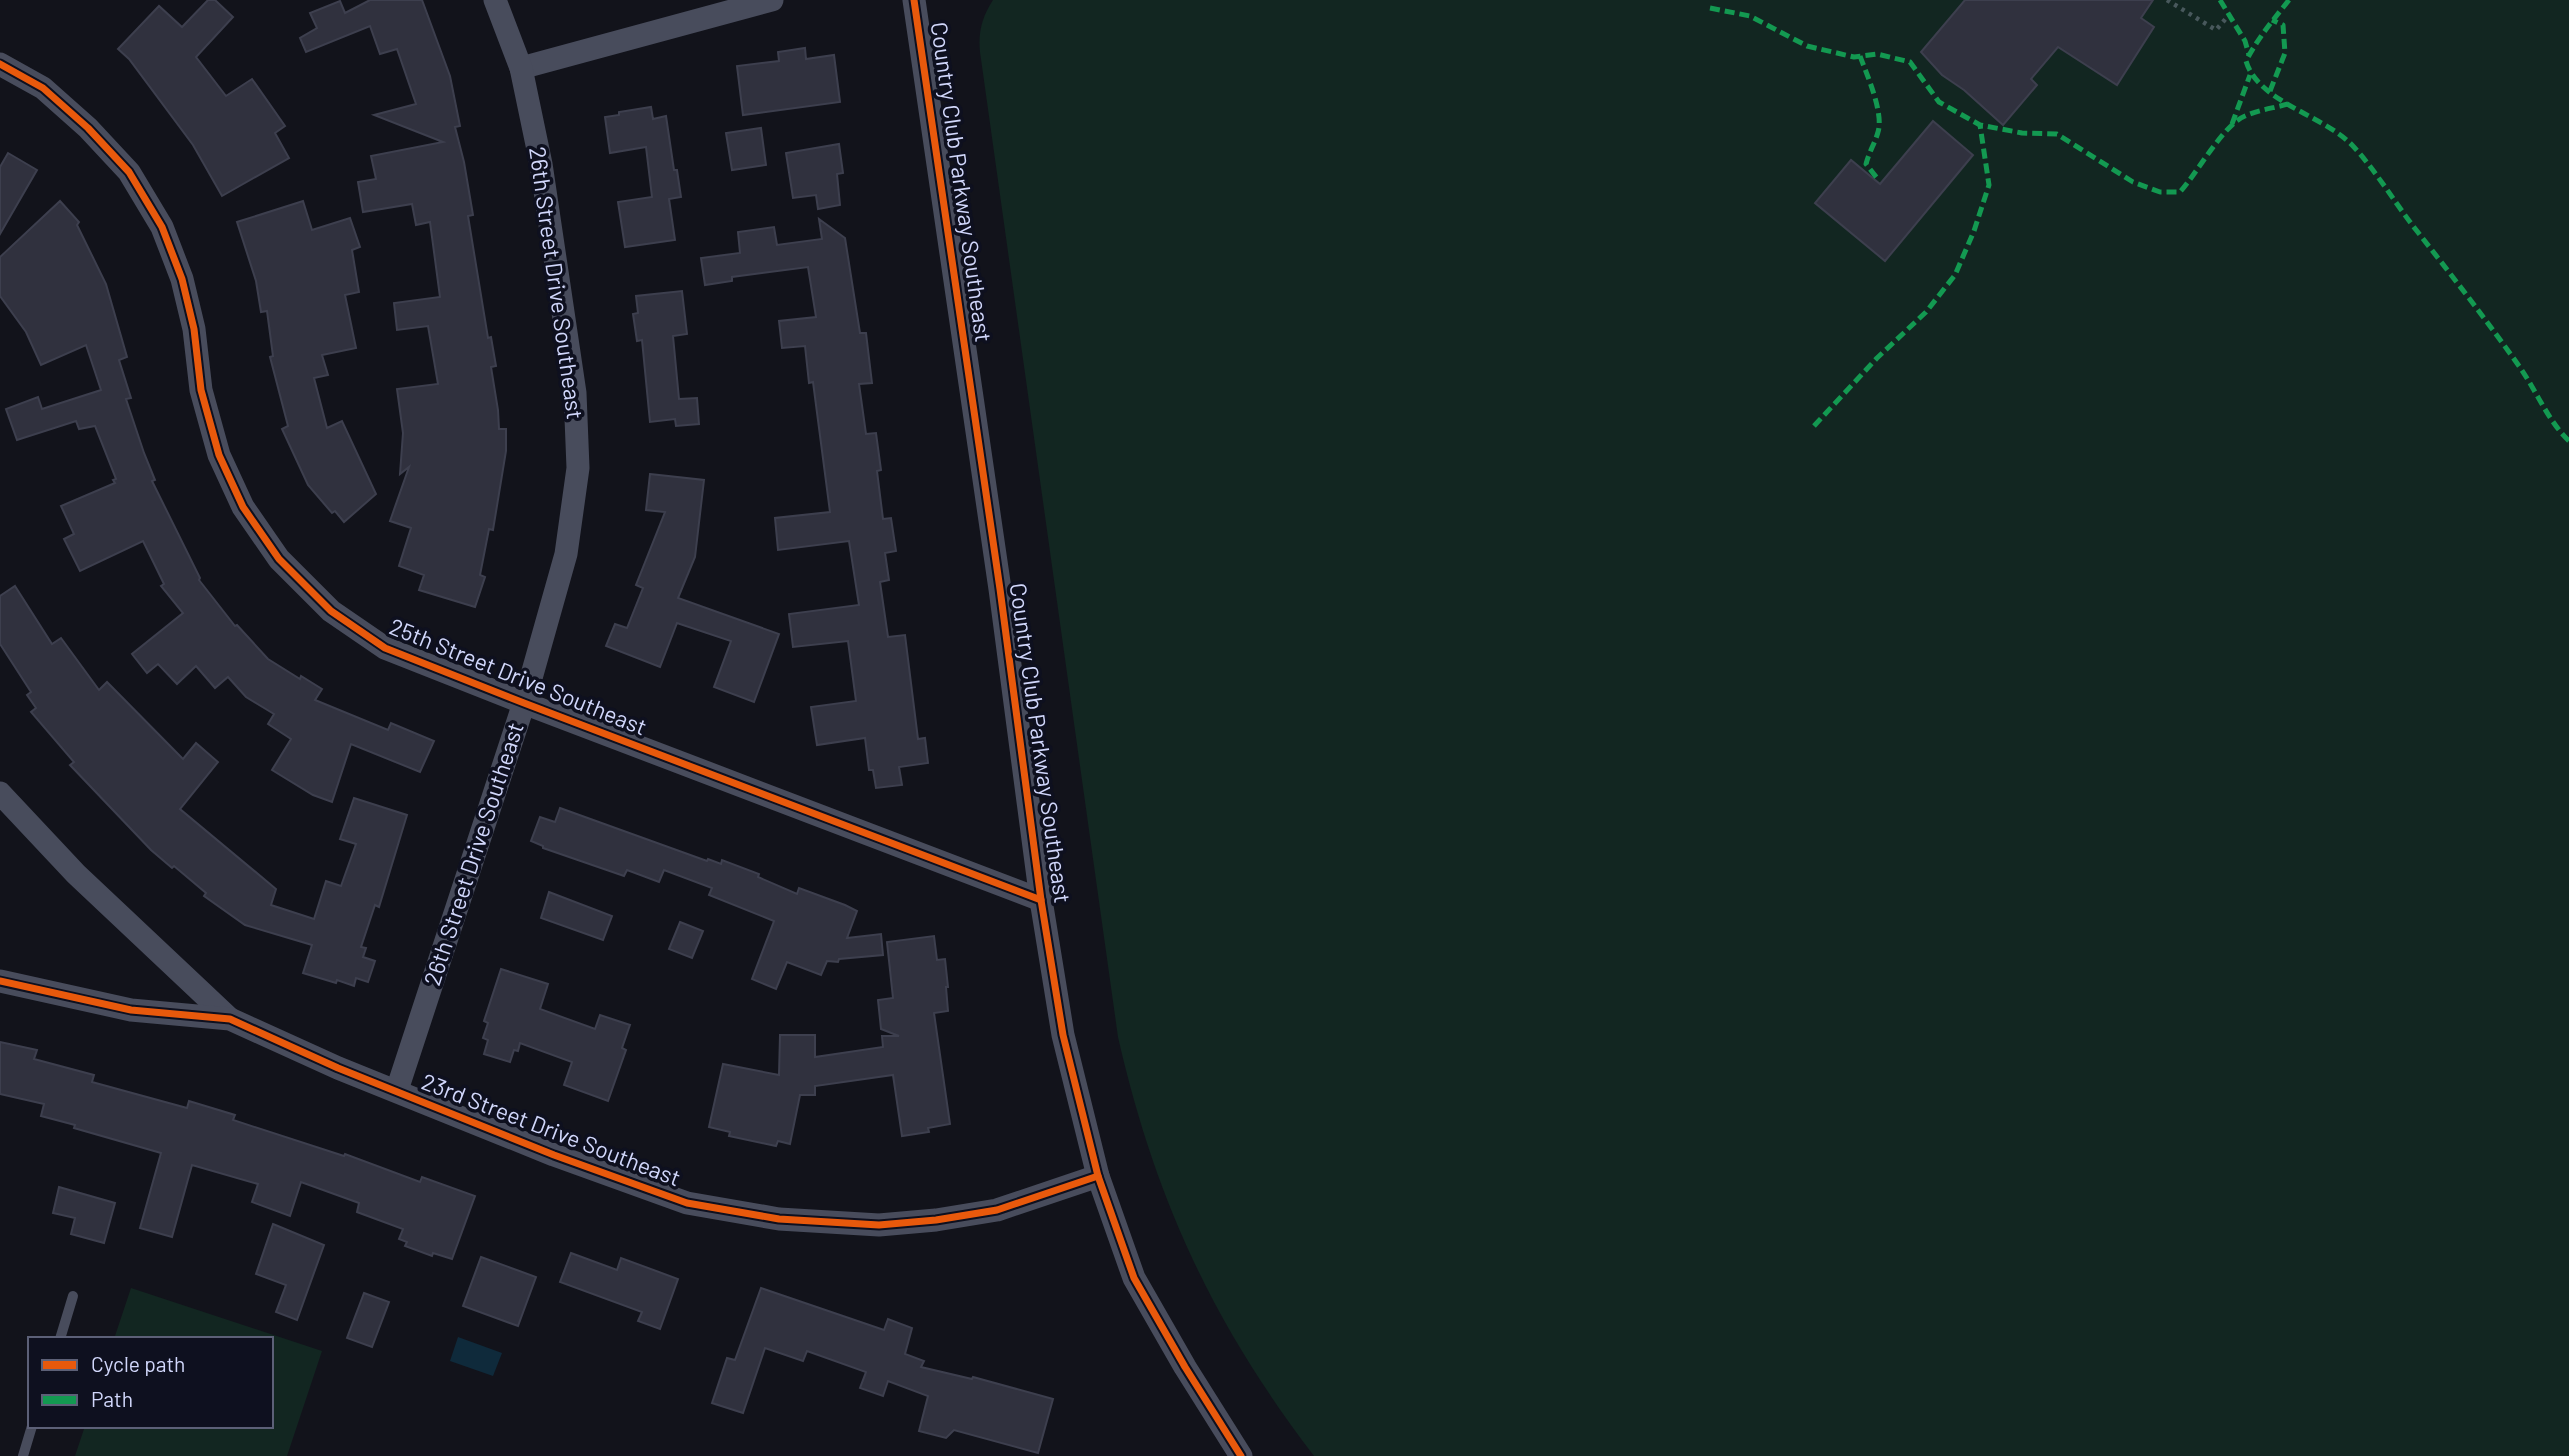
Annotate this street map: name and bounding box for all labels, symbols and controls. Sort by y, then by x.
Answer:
street label: Country Club Parkway Southeast [926,20,998,344]
street label: 26th Street Drive Southeast [524,145,590,421]
street label: Country Club Parkway Southeast [1005,581,1077,905]
street label: 25th Street Drive Southeast [386,612,651,741]
street label: 26th Street Drive Southeast [417,719,529,989]
street label: 23rd Street Drive Southeast [418,1067,685,1191]
legend [28,1337,273,1428]
text: Cycle path [91,1351,185,1376]
text: Path [91,1386,133,1411]

